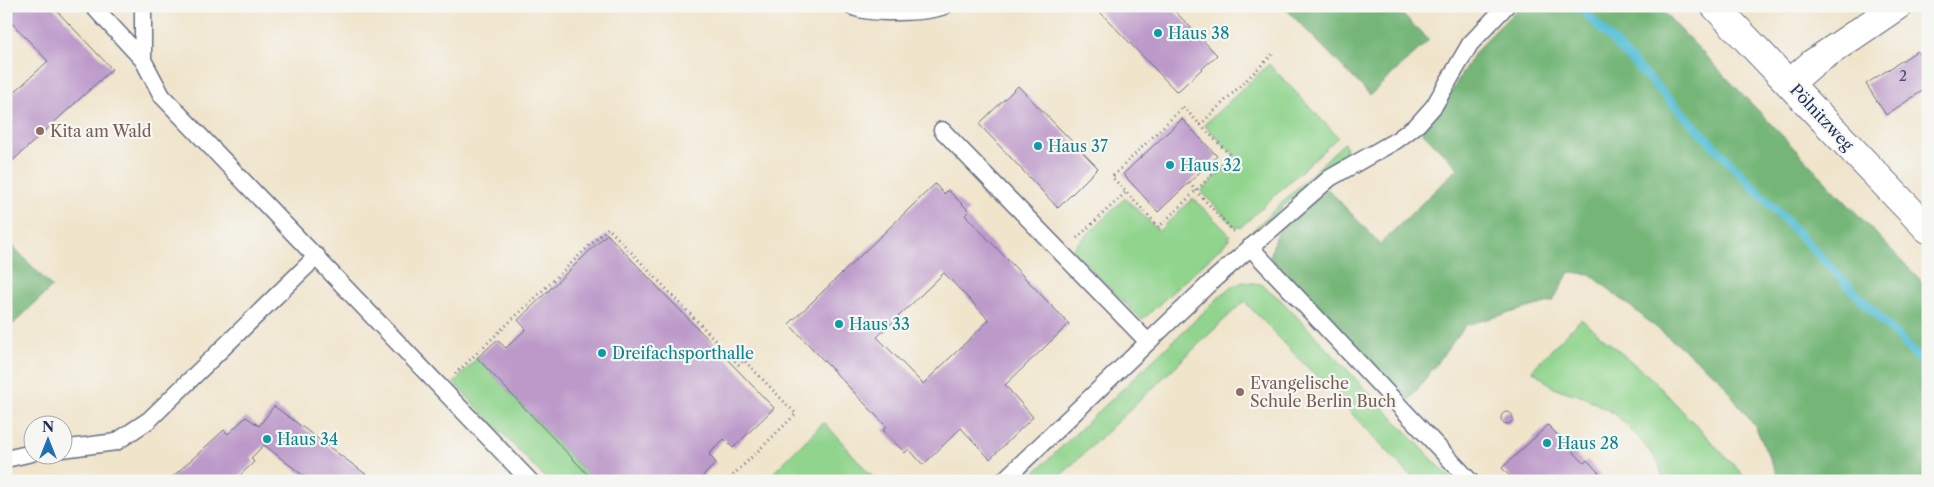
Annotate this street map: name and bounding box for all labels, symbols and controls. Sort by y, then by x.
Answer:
place label: Haus 38 [1168,23,1229,43]
marker: Haus 38 [1152,27,1164,39]
house number: 2 [1899,67,1907,85]
street label: Pölnitzweg [1786,80,1858,155]
place label: Kita am Wald [50,121,152,141]
marker: Kita am Wald [34,125,46,137]
place label: Haus 37 [1048,136,1108,156]
marker: Haus 37 [1032,140,1044,152]
place label: Haus 32 [1180,155,1241,175]
marker: Haus 32 [1164,159,1176,171]
place label: Haus 33 [849,314,910,334]
marker: Haus 33 [833,318,845,330]
place label: Dreifachsporthalle [612,343,754,363]
marker: Dreifachsporthalle [596,347,608,359]
place label: Evangelische Schule Berlin Buch [1250,373,1396,411]
marker: Evangelische Schule Berlin Buch [1234,386,1246,398]
north arrow [22,414,72,464]
text: N [42,418,54,436]
place label: Haus 34 [277,429,338,449]
marker: Haus 34 [261,433,273,445]
place label: Haus 28 [1557,433,1619,453]
marker: Haus 28 [1541,437,1553,449]

